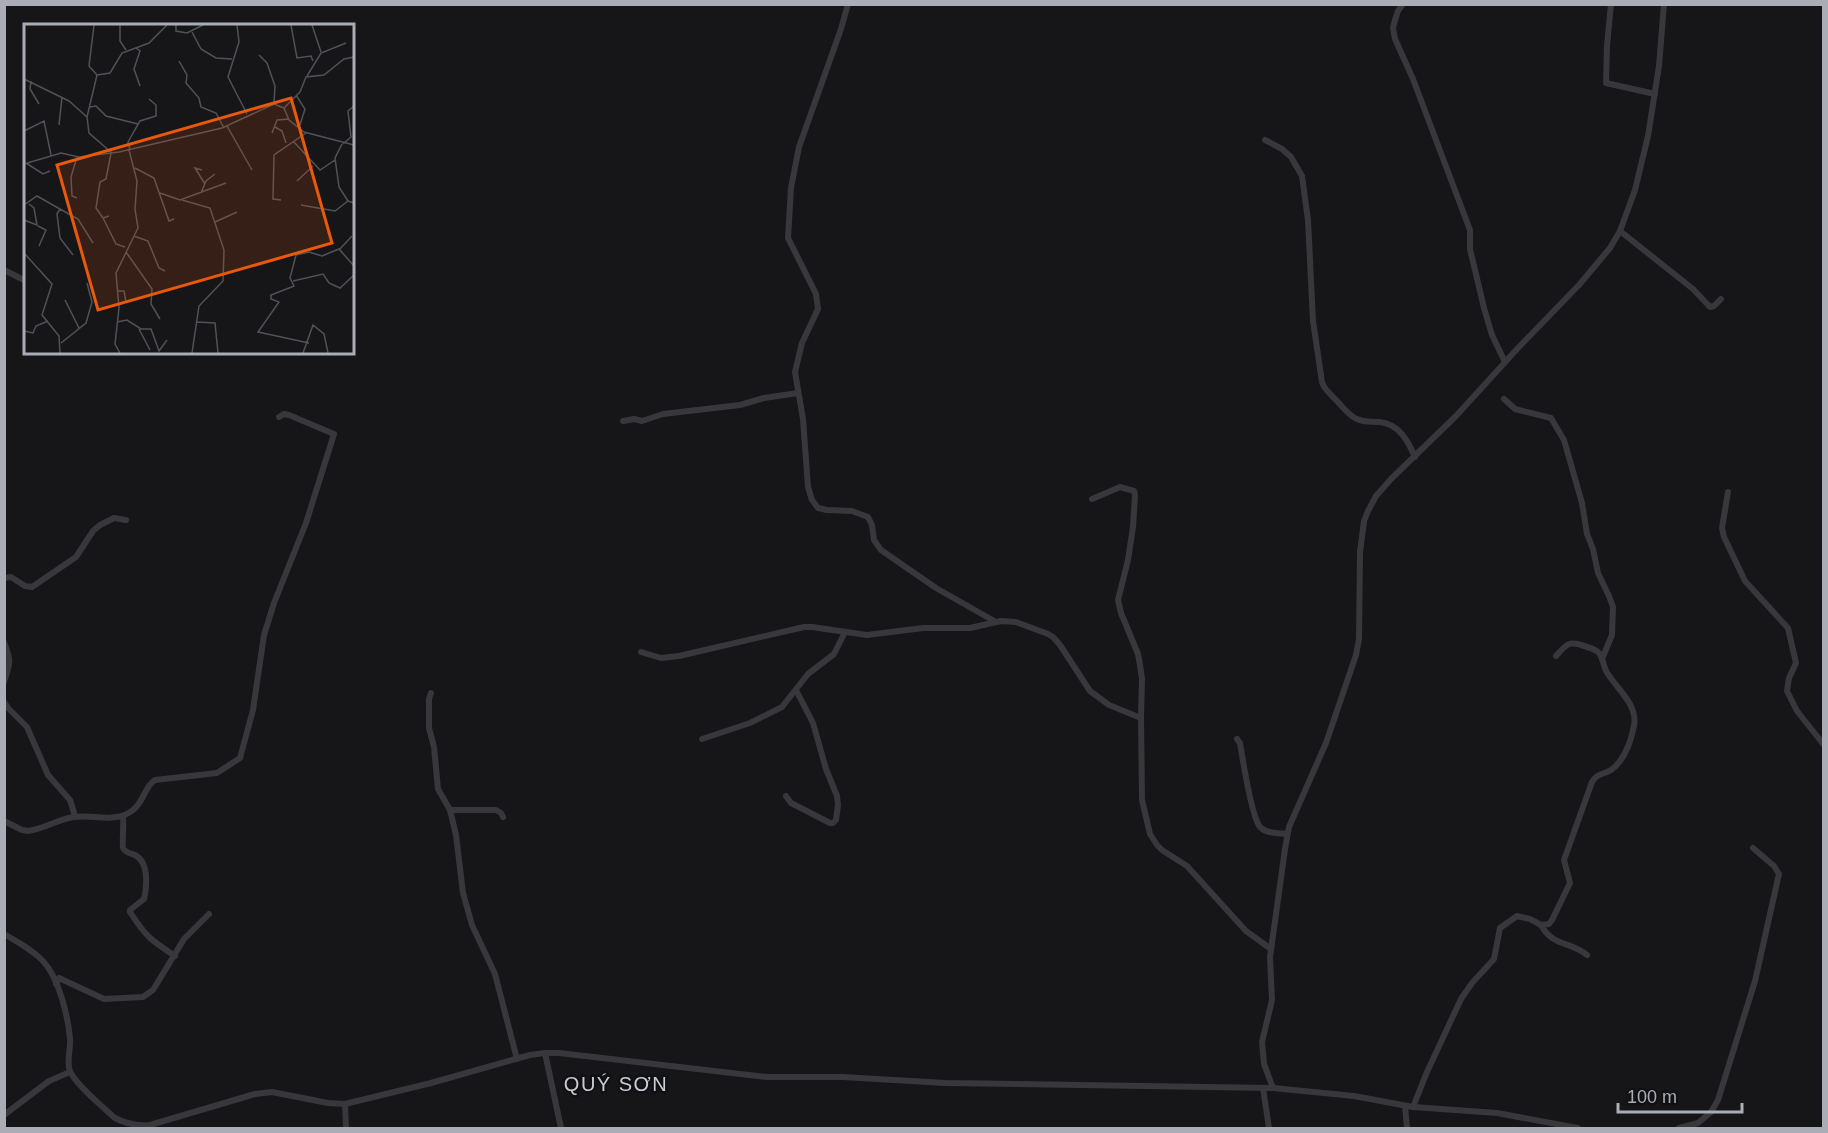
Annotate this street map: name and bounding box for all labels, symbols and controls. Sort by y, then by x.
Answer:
inset map [24,24,354,354]
district label: QUÝ SƠN [564,1073,668,1095]
scale bar [1618,1076,1742,1114]
text: 100 m [1627,1087,1677,1107]

